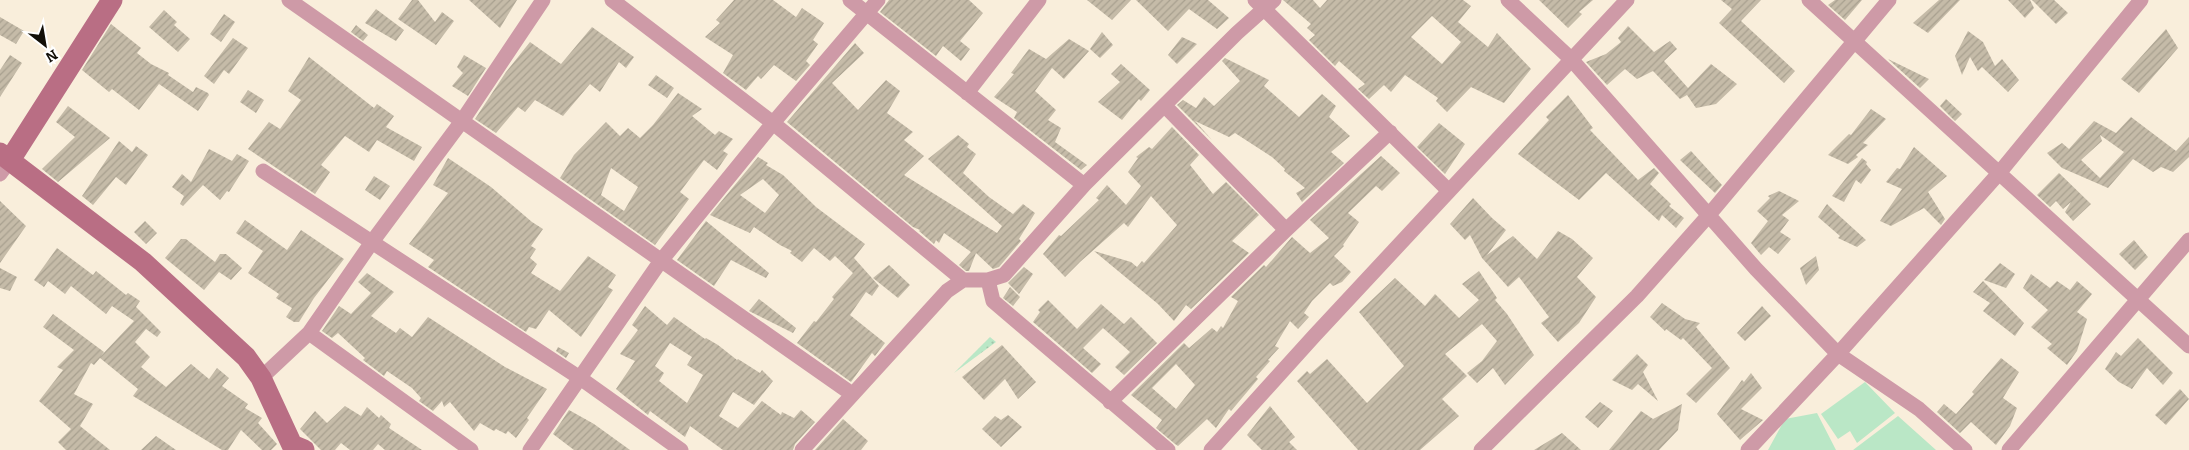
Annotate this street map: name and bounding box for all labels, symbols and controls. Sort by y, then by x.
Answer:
north arrow [20,20,70,70]
text: N [42,46,60,66]

